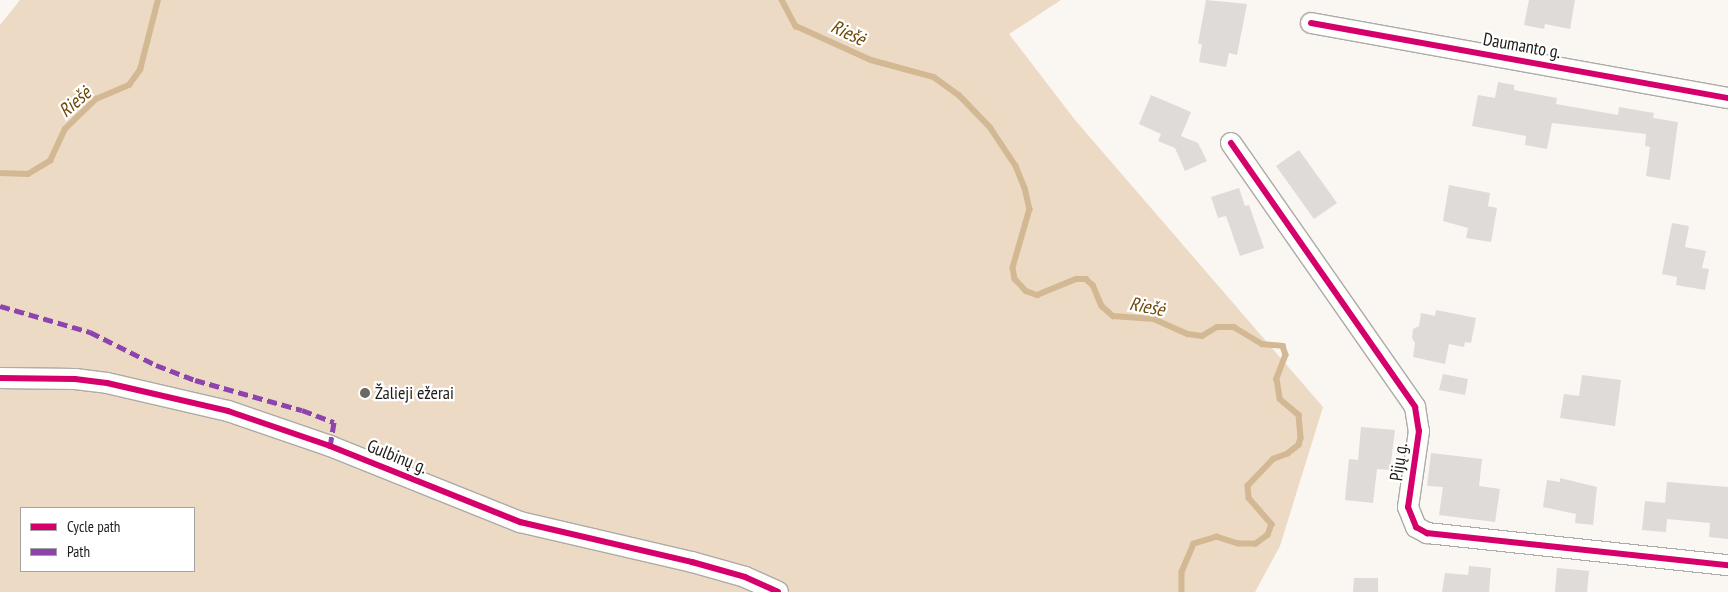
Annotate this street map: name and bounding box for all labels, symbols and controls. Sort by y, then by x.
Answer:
water label: Riešė [827,15,869,51]
street label: Daumanto g. [1481,29,1563,63]
water label: Riešė [54,82,96,122]
water label: Riešė [1127,292,1167,322]
place label: Žalieji ežerai [375,382,454,404]
marker: Žalieji ežerai [359,387,371,399]
street label: Gulbinų g. [364,435,430,479]
street label: Pijų g. [1386,441,1412,483]
legend [20,507,195,572]
text: Cycle path [67,517,120,536]
text: Path [67,542,90,561]

